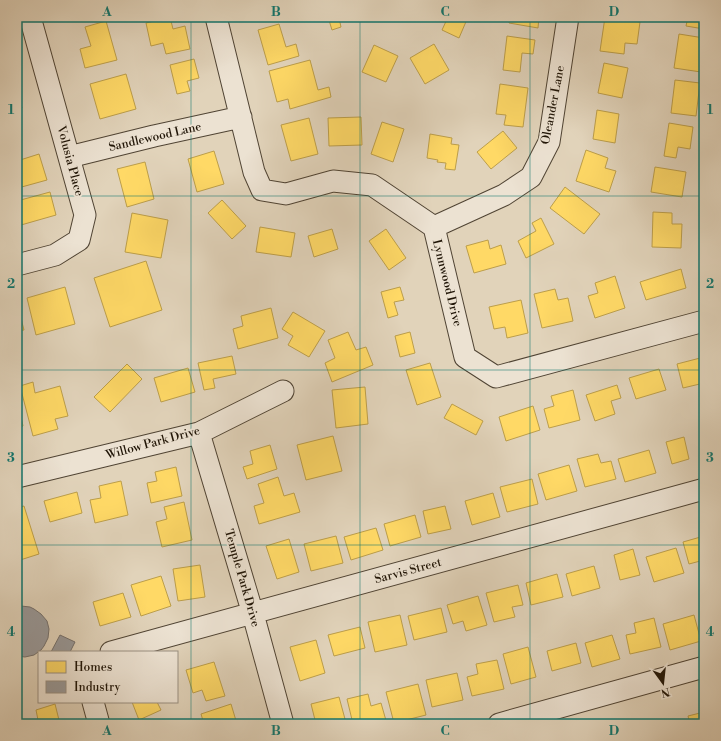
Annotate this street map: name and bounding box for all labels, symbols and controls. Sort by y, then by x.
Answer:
text: A [101,4,112,20]
text: B [271,4,281,20]
text: C [440,4,450,20]
text: D [609,4,619,20]
street label: Oleander Lane [538,64,568,146]
text: 1 [8,102,15,118]
text: 1 [707,102,714,118]
street label: Sandlewood Lane [107,119,203,155]
street label: Volusia Place [53,123,87,198]
street label: Lynnwood Drive [429,238,465,328]
text: 2 [7,276,15,292]
text: 2 [706,276,714,292]
street label: Willow Park Drive [103,423,202,463]
text: 3 [7,450,15,466]
text: 3 [706,450,714,466]
street label: Temple Park Drive [221,527,263,629]
street label: Sarvis Street [373,555,444,587]
text: 4 [7,624,16,640]
text: 4 [706,624,715,640]
legend [38,651,178,703]
text: Homes [74,660,112,675]
north arrow [643,663,683,703]
text: Industry [74,680,121,695]
text: N [659,684,671,700]
text: A [101,723,112,739]
text: B [271,723,281,739]
text: C [440,723,450,739]
text: D [609,723,619,739]

